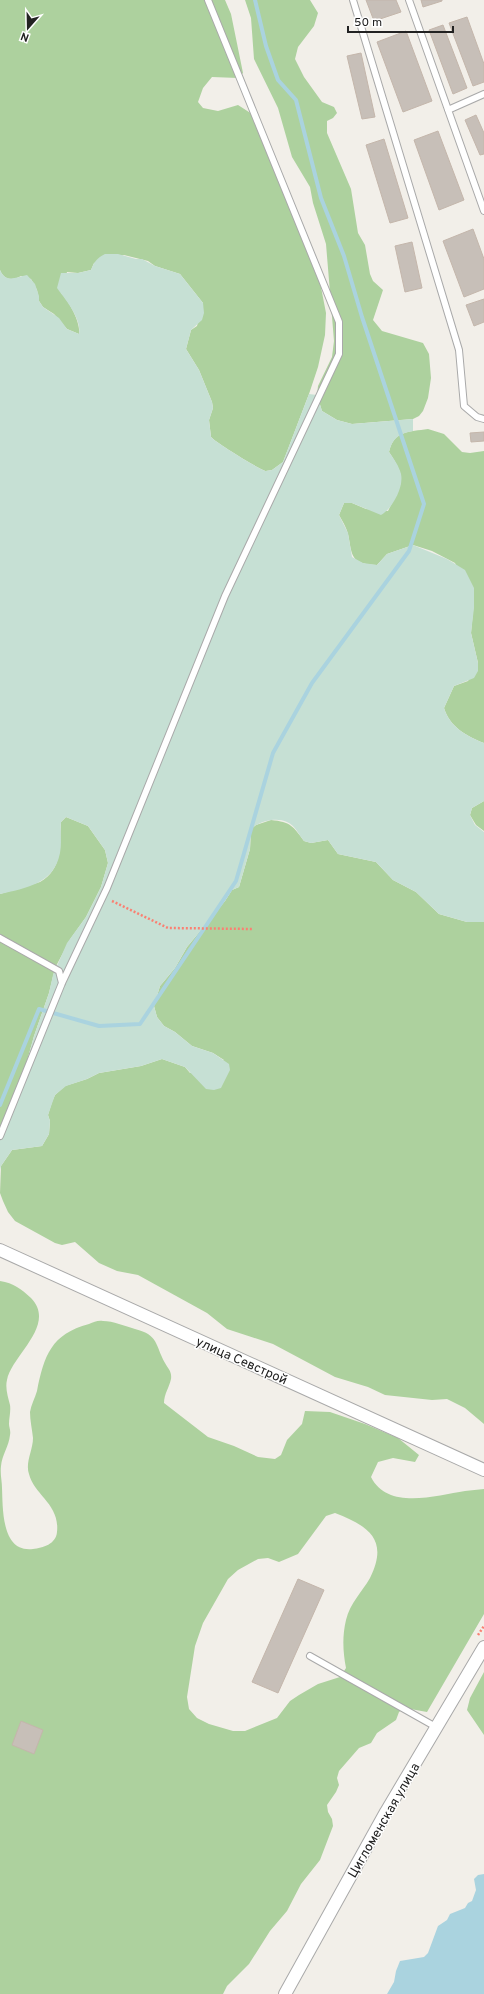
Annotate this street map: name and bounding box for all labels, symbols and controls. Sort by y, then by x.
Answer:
north arrow [8,8,48,48]
scale bar [348,8,453,34]
text: 50 m [354,15,382,31]
text: N [19,29,31,44]
street label: улица Севстрой [193,1335,289,1389]
street label: Цигломенская улица [345,1761,424,1881]

